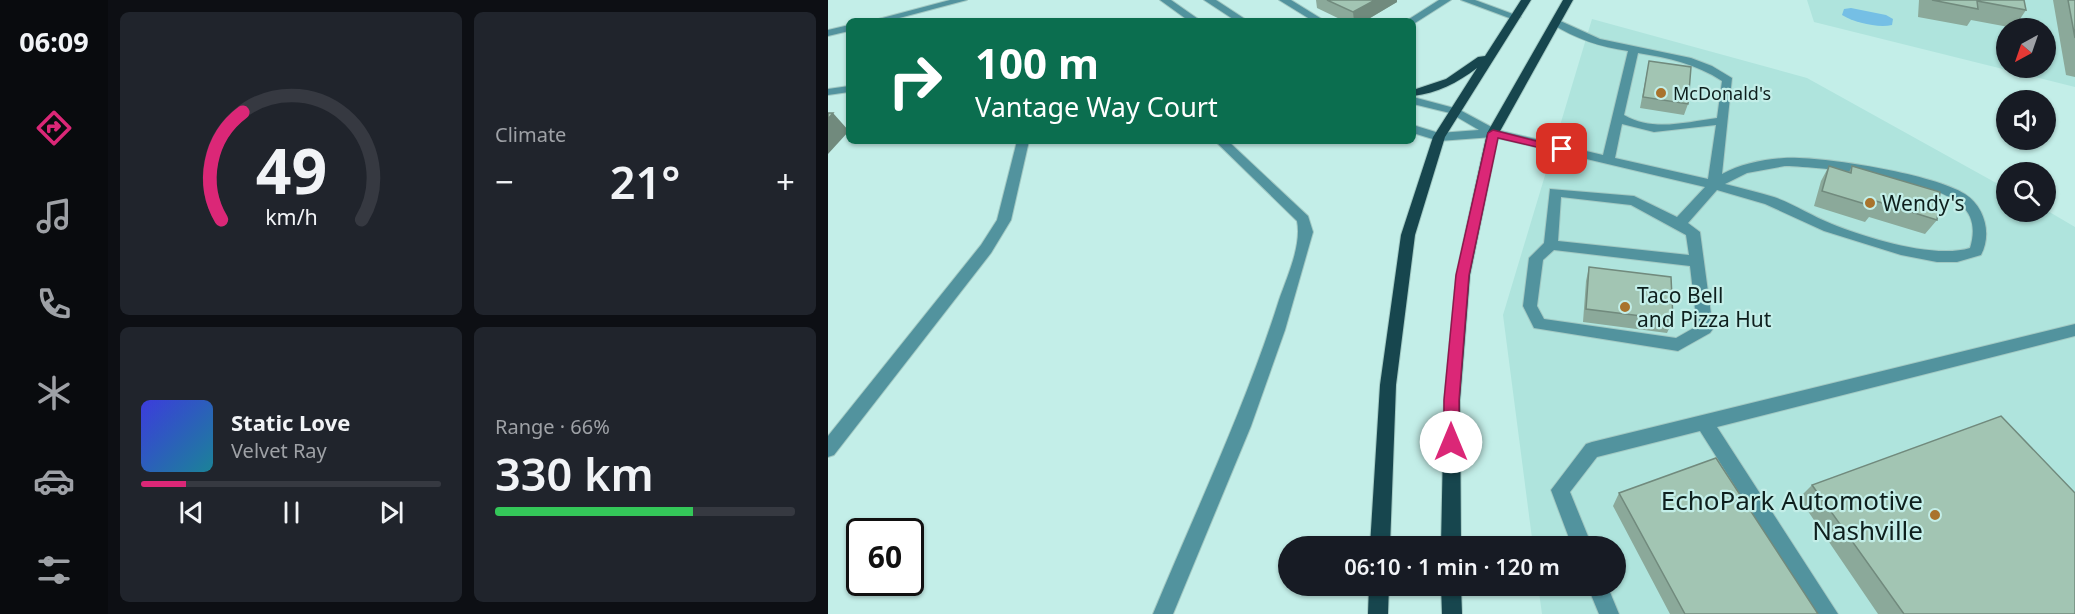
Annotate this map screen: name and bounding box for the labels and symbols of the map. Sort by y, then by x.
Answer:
north arrow [1996,18,2056,78]
place label: McDonald's [1673,81,1771,105]
marker: McDonald's [1654,86,1668,100]
pin [1536,123,1587,174]
place label: Wendy's [1882,189,1965,217]
marker: Wendy's [1863,196,1877,210]
place label: Taco Bell and Pizza Hut [1637,281,1772,333]
marker: Taco Bell and Pizza Hut [1618,300,1632,314]
position arrow [1419,410,1483,474]
place label: EchoPark Automotive Nashville [1661,482,1923,548]
marker: EchoPark Automotive Nashville [1928,508,1942,522]
speed limit sign: 60 [846,518,924,596]

